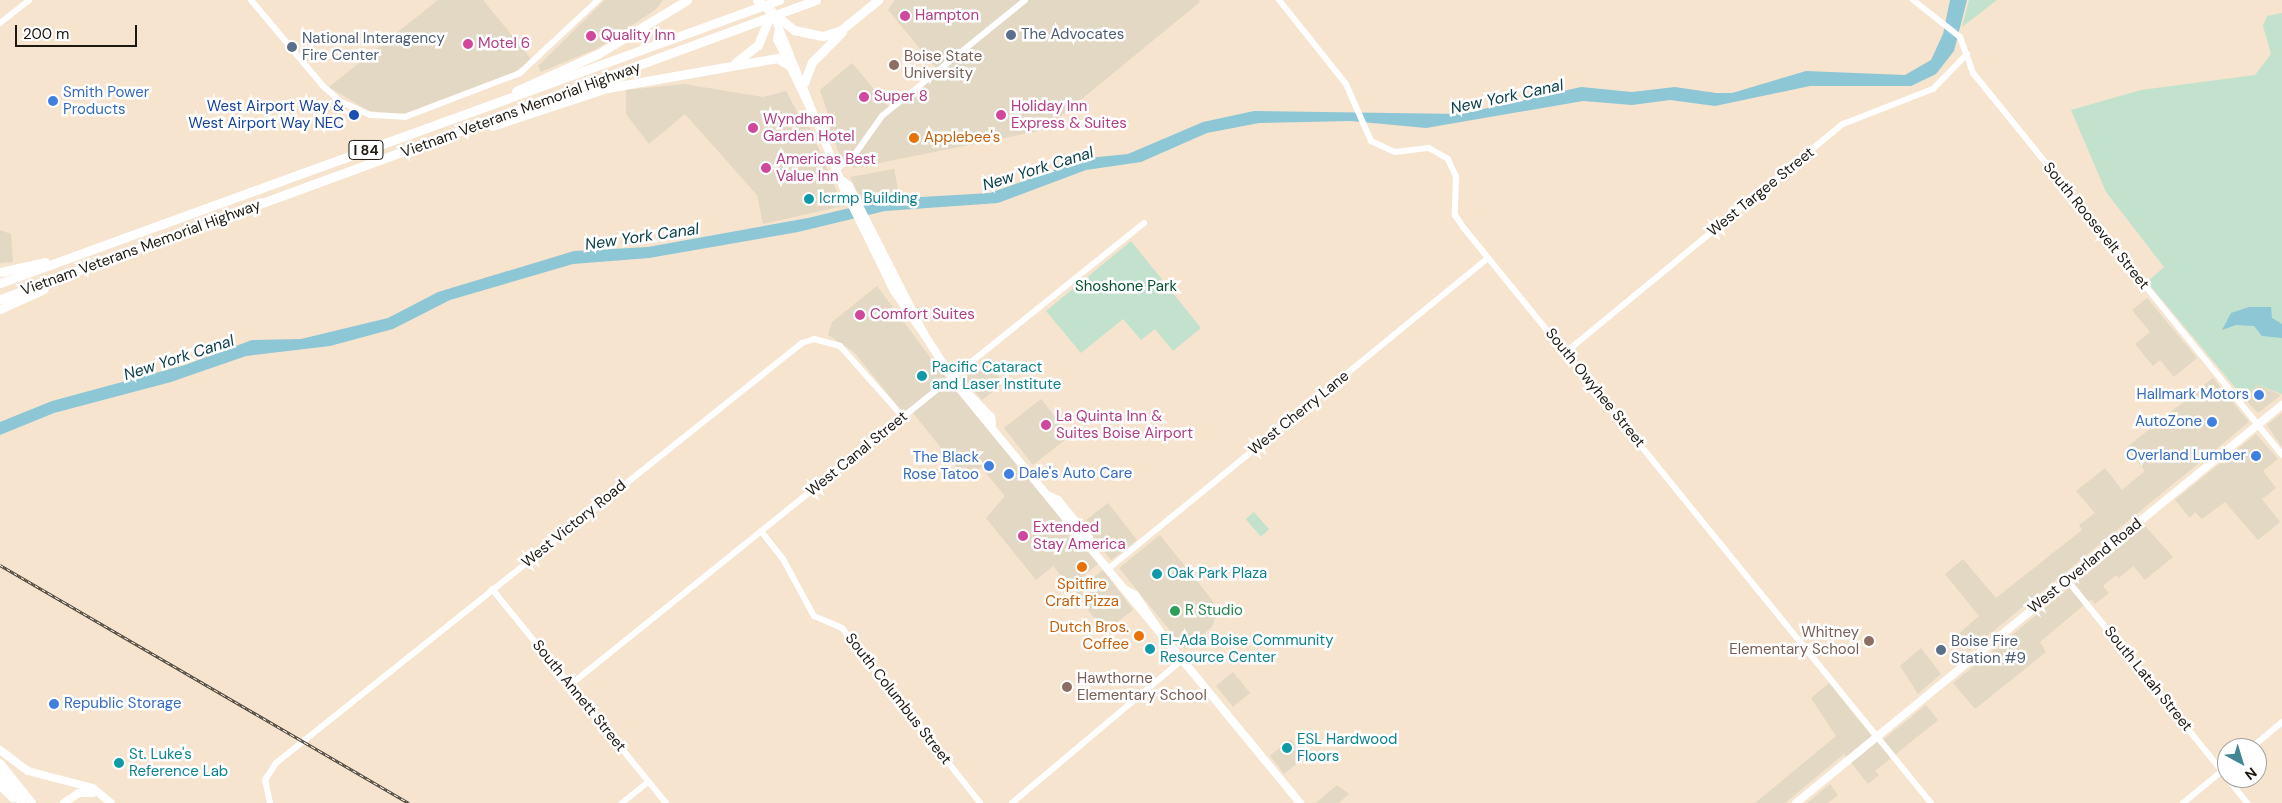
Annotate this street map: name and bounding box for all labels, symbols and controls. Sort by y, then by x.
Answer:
place label: Hampton [915,7,979,25]
marker: Hampton [899,10,911,22]
scale bar [18,15,140,47]
text: 200 m [23,24,69,44]
place label: The Advocates [1021,26,1124,44]
place label: Quality Inn [601,27,675,45]
place label: National Interagency Fire Center [302,29,445,64]
marker: The Advocates [1005,29,1017,41]
marker: Quality Inn [585,30,597,42]
place label: Motel 6 [478,35,530,53]
marker: Motel 6 [462,38,474,50]
marker: National Interagency Fire Center [286,41,298,53]
place label: Boise State University [904,47,982,82]
street label: Vietnam Veterans Memorial Highway [399,58,643,162]
marker: Boise State University [888,59,900,71]
water label: New York Canal [1449,76,1565,118]
place label: Smith Power Products [63,83,149,118]
place label: Super 8 [874,88,928,106]
marker: Super 8 [858,91,870,103]
marker: Smith Power Products [47,95,59,107]
place label: West Airport Way & West Airport Way NEC [188,97,344,132]
place label: Holiday Inn Express & Suites [1011,97,1127,132]
marker: West Airport Way & West Airport Way NEC [348,109,360,121]
marker: Holiday Inn Express & Suites [995,109,1007,121]
place label: Wyndham Garden Hotel [763,110,855,145]
marker: Wyndham Garden Hotel [747,122,759,134]
place label: Applebee's [924,129,1000,147]
marker: Applebee's [908,132,920,144]
road number: I 84 [347,138,385,162]
water label: New York Canal [980,143,1096,195]
street label: West Targee Street [1704,144,1818,240]
place label: Americas Best Value Inn [776,150,876,185]
street label: South Roosevelt Street [2039,159,2153,293]
marker: Americas Best Value Inn [760,162,772,174]
place label: Icrmp Building [819,190,918,208]
marker: Icrmp Building [803,193,815,205]
street label: Vietnam Veterans Memorial Highway [19,196,263,300]
water label: New York Canal [584,219,700,255]
park label: Shoshone Park [1075,278,1177,296]
place label: Comfort Suites [870,306,975,324]
marker: Comfort Suites [854,309,866,321]
street label: South Owyhee Street [1541,325,1649,451]
water label: New York Canal [121,331,237,385]
place label: Pacific Cataract and Laser Institute [932,358,1061,393]
street label: West Cherry Lane [1245,367,1353,459]
marker: Pacific Cataract and Laser Institute [916,370,928,382]
place label: Hallmark Motors [2136,386,2249,404]
marker: Hallmark Motors [2253,389,2265,401]
place label: La Quinta Inn & Suites Boise Airport [1056,407,1193,442]
street label: West Canal Street [803,408,911,500]
place label: AutoZone [2135,413,2202,431]
marker: AutoZone [2206,416,2218,428]
marker: La Quinta Inn & Suites Boise Airport [1040,419,1052,431]
place label: Overland Lumber [2126,447,2246,465]
place label: The Black Rose Tatoo [903,448,979,483]
marker: Overland Lumber [2250,450,2262,462]
marker: The Black Rose Tatoo [983,460,995,472]
place label: Dale's Auto Care [1019,465,1132,483]
marker: Dale's Auto Care [1003,468,1015,480]
street label: West Victory Road [518,477,630,571]
street label: West Overland Road [2025,515,2145,617]
place label: Extended Stay America [1033,518,1126,553]
marker: Extended Stay America [1017,530,1029,542]
marker: Spitfire Craft Pizza [1076,561,1088,573]
place label: Oak Park Plaza [1167,565,1267,583]
marker: Oak Park Plaza [1151,568,1163,580]
place label: Spitfire Craft Pizza [1045,575,1119,610]
place label: R Studio [1185,602,1243,620]
marker: R Studio [1169,605,1181,617]
place label: Dutch Bros. Coffee [1050,618,1129,653]
place label: Whitney Elementary School [1729,623,1859,658]
street label: South Latah Street [2100,623,2196,735]
street label: South Columbus Street [841,630,955,768]
marker: Dutch Bros. Coffee [1133,630,1145,642]
place label: El-Ada Boise Community Resource Center [1160,631,1334,666]
place label: Boise Fire Station #9 [1951,632,2026,667]
marker: Whitney Elementary School [1863,635,1875,647]
street label: South Annett Street [528,637,630,755]
marker: El-Ada Boise Community Resource Center [1144,643,1156,655]
marker: Boise Fire Station #9 [1935,644,1947,656]
place label: Hawthorne Elementary School [1077,669,1207,704]
marker: Hawthorne Elementary School [1061,681,1073,693]
place label: Republic Storage [64,695,181,713]
marker: Republic Storage [48,698,60,710]
place label: ESL Hardwood Floors [1297,730,1397,765]
north arrow [2217,738,2267,788]
marker: ESL Hardwood Floors [1281,742,1293,754]
place label: St. Luke's Reference Lab [129,745,228,780]
marker: St. Luke's Reference Lab [113,757,125,769]
text: N [2241,764,2260,784]

